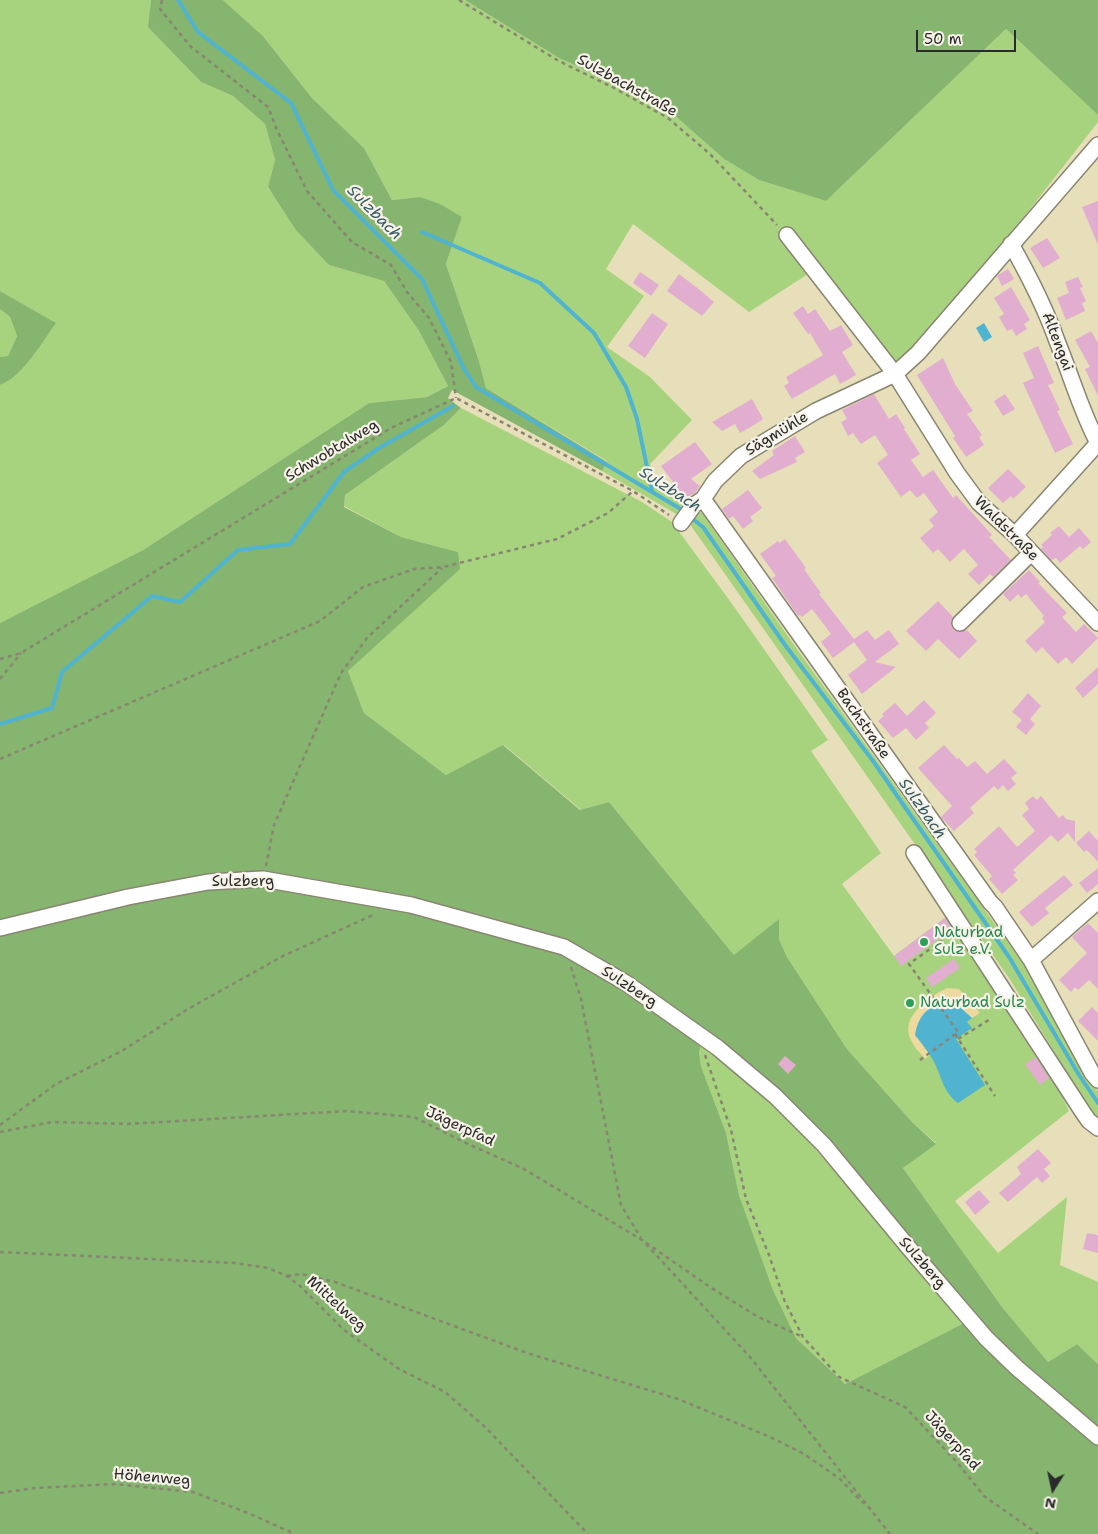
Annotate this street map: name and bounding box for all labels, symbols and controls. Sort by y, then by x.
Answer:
scale bar [918,20,1018,52]
text: 50 m [924,29,962,49]
street label: Sulzbachstraße [574,51,680,121]
water label: Sulzbach [343,182,405,244]
street label: Altengai [1038,310,1076,374]
street label: Sägmühle [742,408,812,460]
street label: Schwobtalweg [282,416,382,486]
water label: Sulzbach [636,463,704,517]
street label: Waldstraße [970,493,1042,565]
street label: Bachstraße [832,685,894,763]
water label: Sulzbach [894,775,950,843]
street label: Sulzberg [212,873,274,891]
place label: Naturbad Sulz e.V. [934,924,1003,959]
marker: Naturbad Sulz e.V. [918,936,930,948]
street label: Sulzberg [598,962,660,1012]
place label: Naturbad Sulz [920,994,1025,1012]
marker: Naturbad Sulz [904,997,916,1009]
street label: Jägerpfad [423,1103,497,1151]
street label: Sulzberg [895,1233,949,1293]
street label: Mittelweg [303,1273,369,1335]
street label: Jägerpfad [921,1407,983,1475]
north arrow [1028,1464,1078,1514]
street label: Höhenweg [113,1466,191,1490]
text: N [1043,1494,1057,1514]

